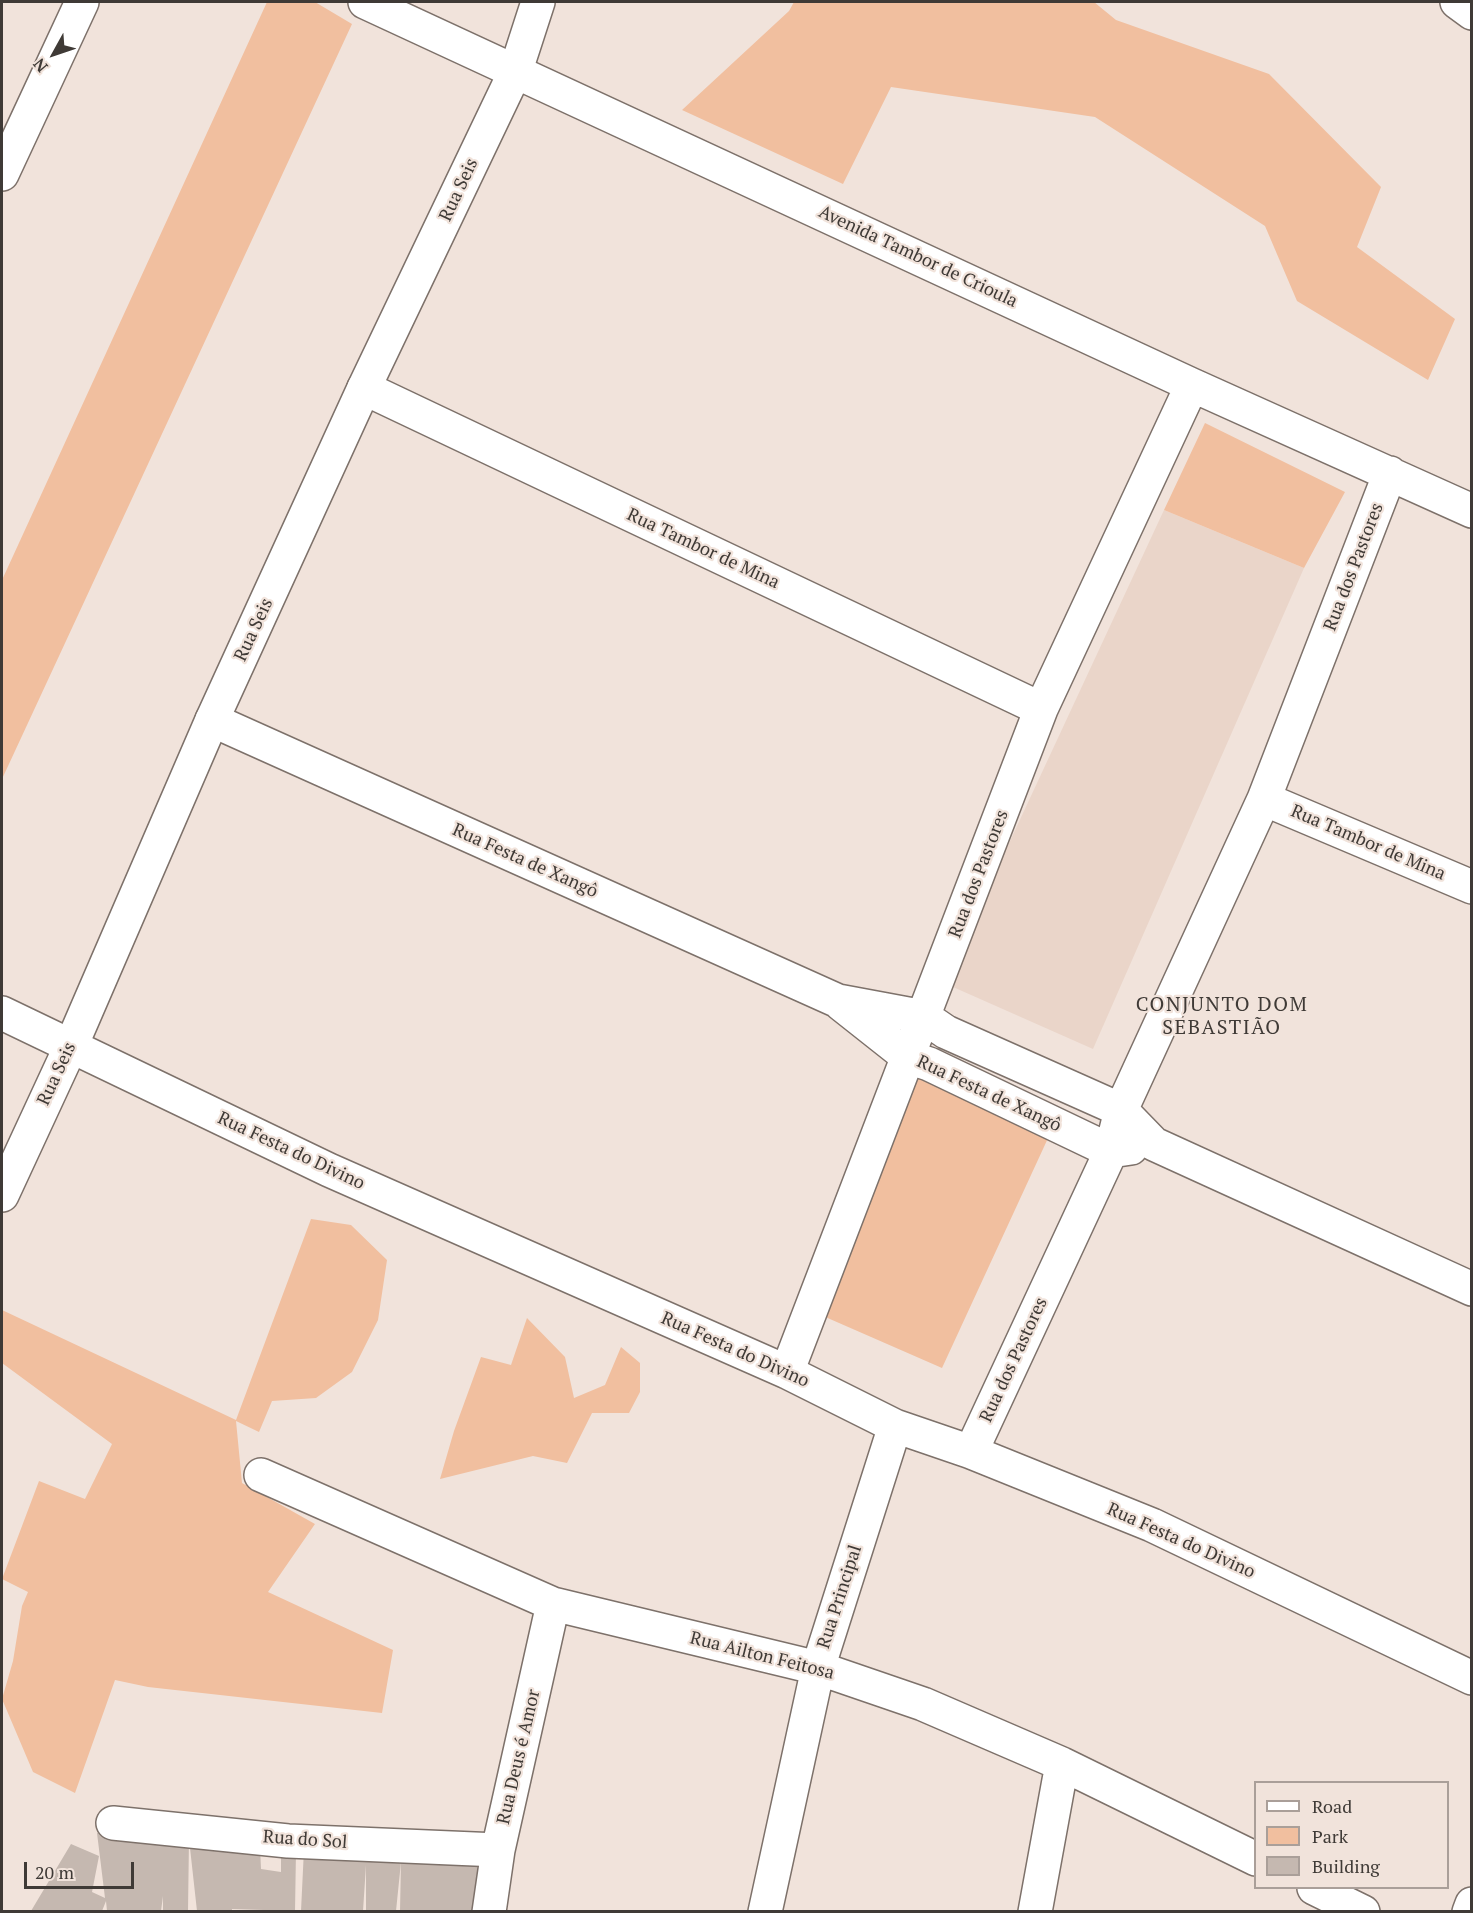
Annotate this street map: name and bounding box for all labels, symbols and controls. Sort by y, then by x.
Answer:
north arrow [24,24,84,84]
text: N [28,54,53,77]
street label: Rua Seis [435,155,483,225]
street label: Avenida Tambor de Crioula [815,201,1021,313]
street label: Rua dos Pastores [1320,500,1388,634]
street label: Rua Tambor de Mina [623,504,783,594]
street label: Rua Seis [230,595,278,665]
street label: Rua Tambor de Mina [1287,801,1449,885]
street label: Rua dos Pastores [945,807,1013,941]
street label: Rua Festa de Xangô [449,819,601,903]
district label: CONJUNTO DOM SEBASTIÃO [1136,993,1308,1040]
street label: Rua Seis [33,1039,81,1109]
street label: Rua Festa de Xangô [913,1051,1065,1137]
street label: Rua Festa do Divino [214,1107,368,1195]
street label: Rua dos Pastores [976,1294,1052,1426]
street label: Rua Festa do Divino [658,1308,812,1392]
street label: Rua Festa do Divino [1104,1499,1258,1583]
street label: Rua Principal [813,1543,867,1651]
street label: Rua Ailton Feitosa [688,1628,836,1684]
street label: Rua Deus é Amor [493,1687,545,1827]
legend [1254,1781,1449,1889]
text: Road [1312,1794,1352,1818]
text: Park [1312,1824,1348,1848]
street label: Rua do Sol [262,1826,348,1854]
scale bar [27,1850,136,1888]
text: Building [1312,1854,1380,1878]
text: 20 m [35,1860,74,1884]

